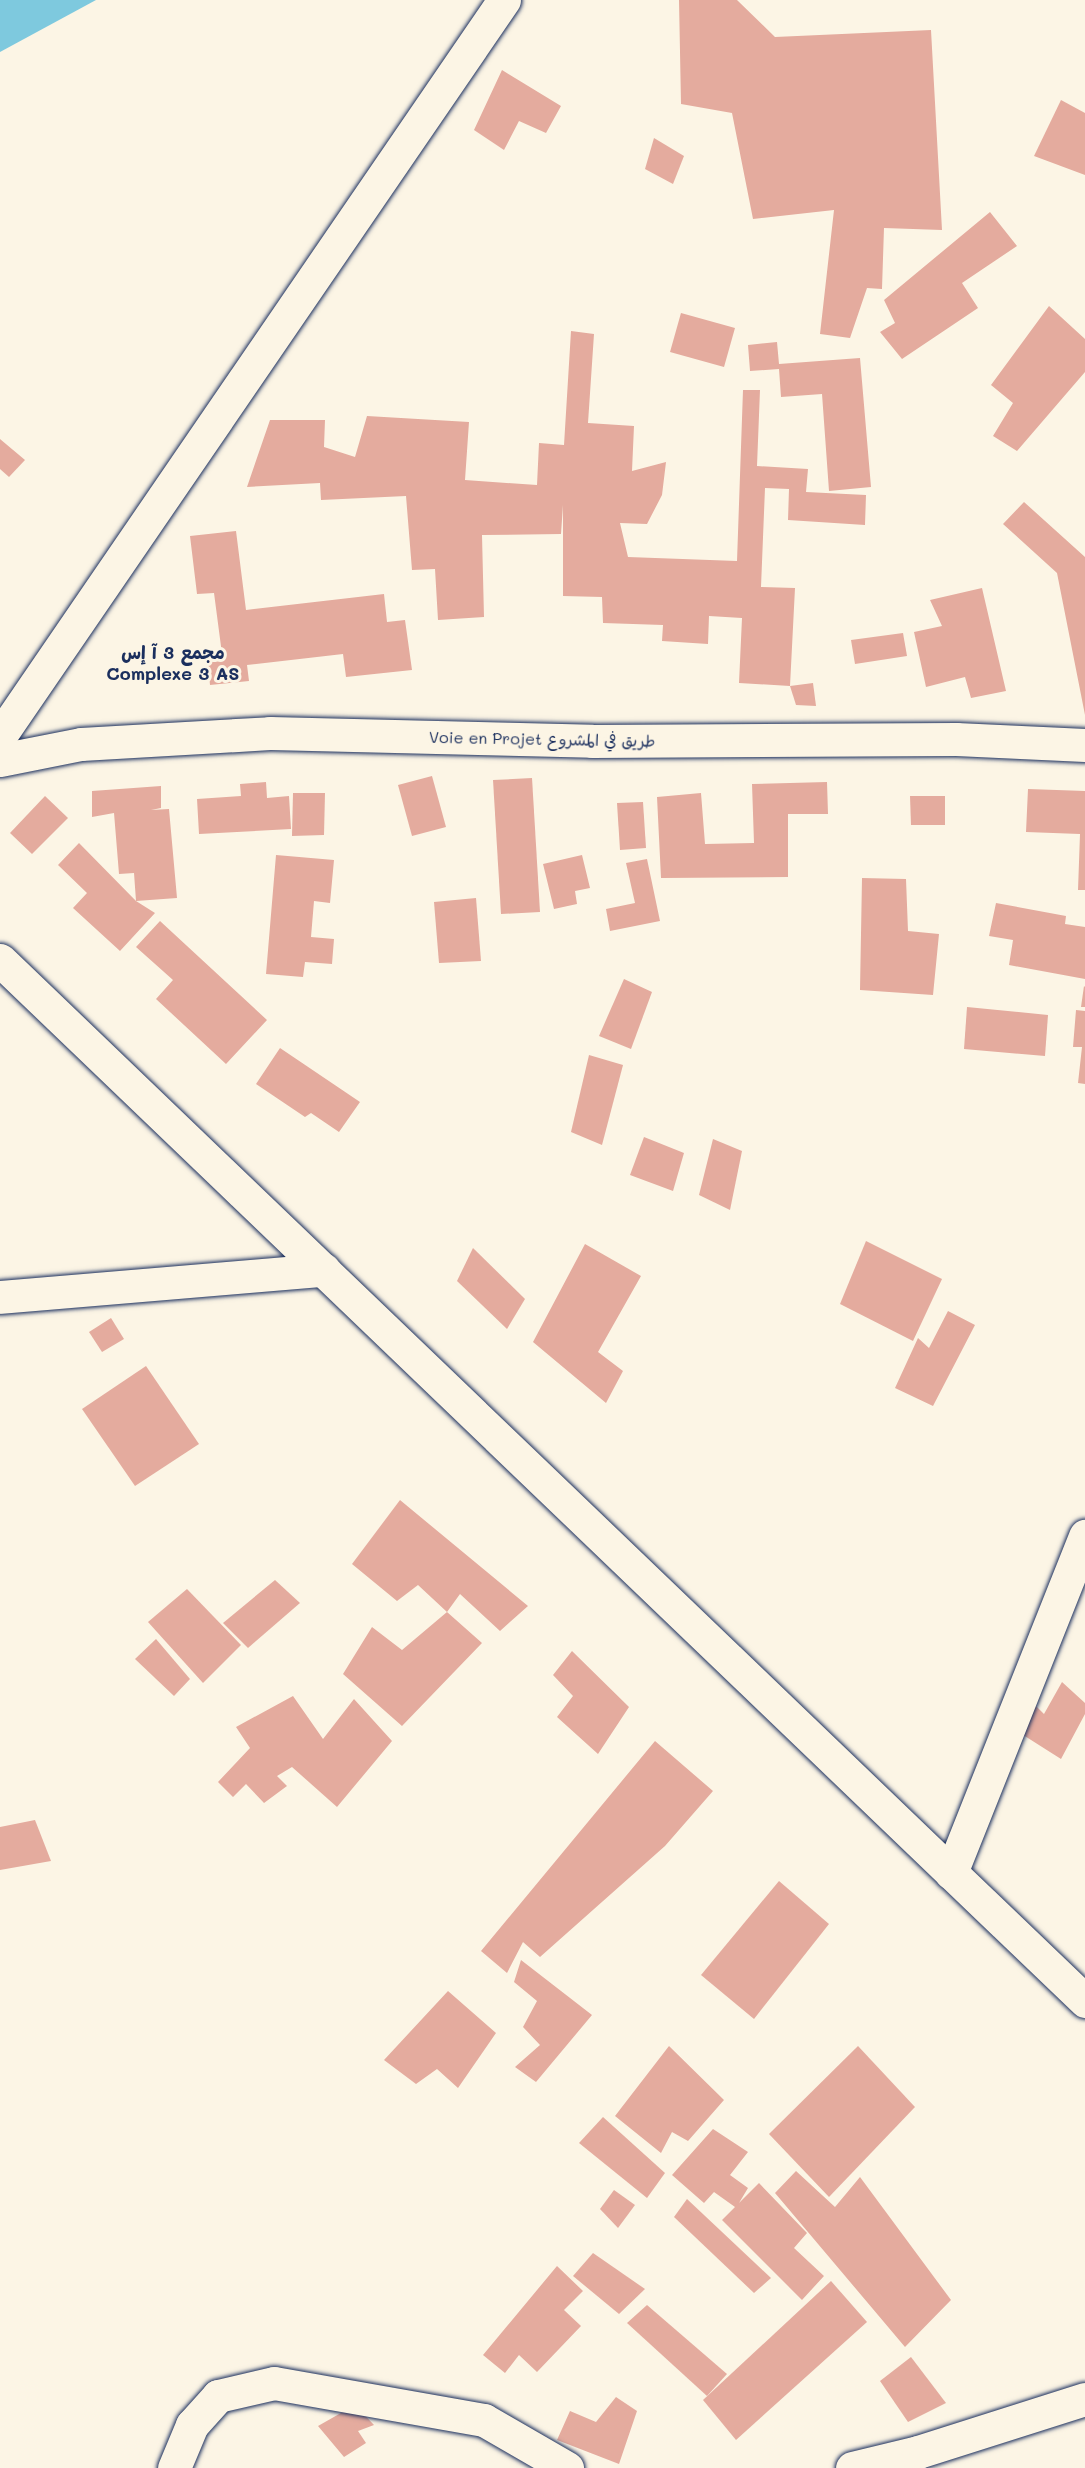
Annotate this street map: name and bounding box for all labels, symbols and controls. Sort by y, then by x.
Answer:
district label: مجمع 3 آ إس Complexe 3 AS [106,642,240,684]
street label: Voie en Projet طريق في المشروع [429,727,655,751]

